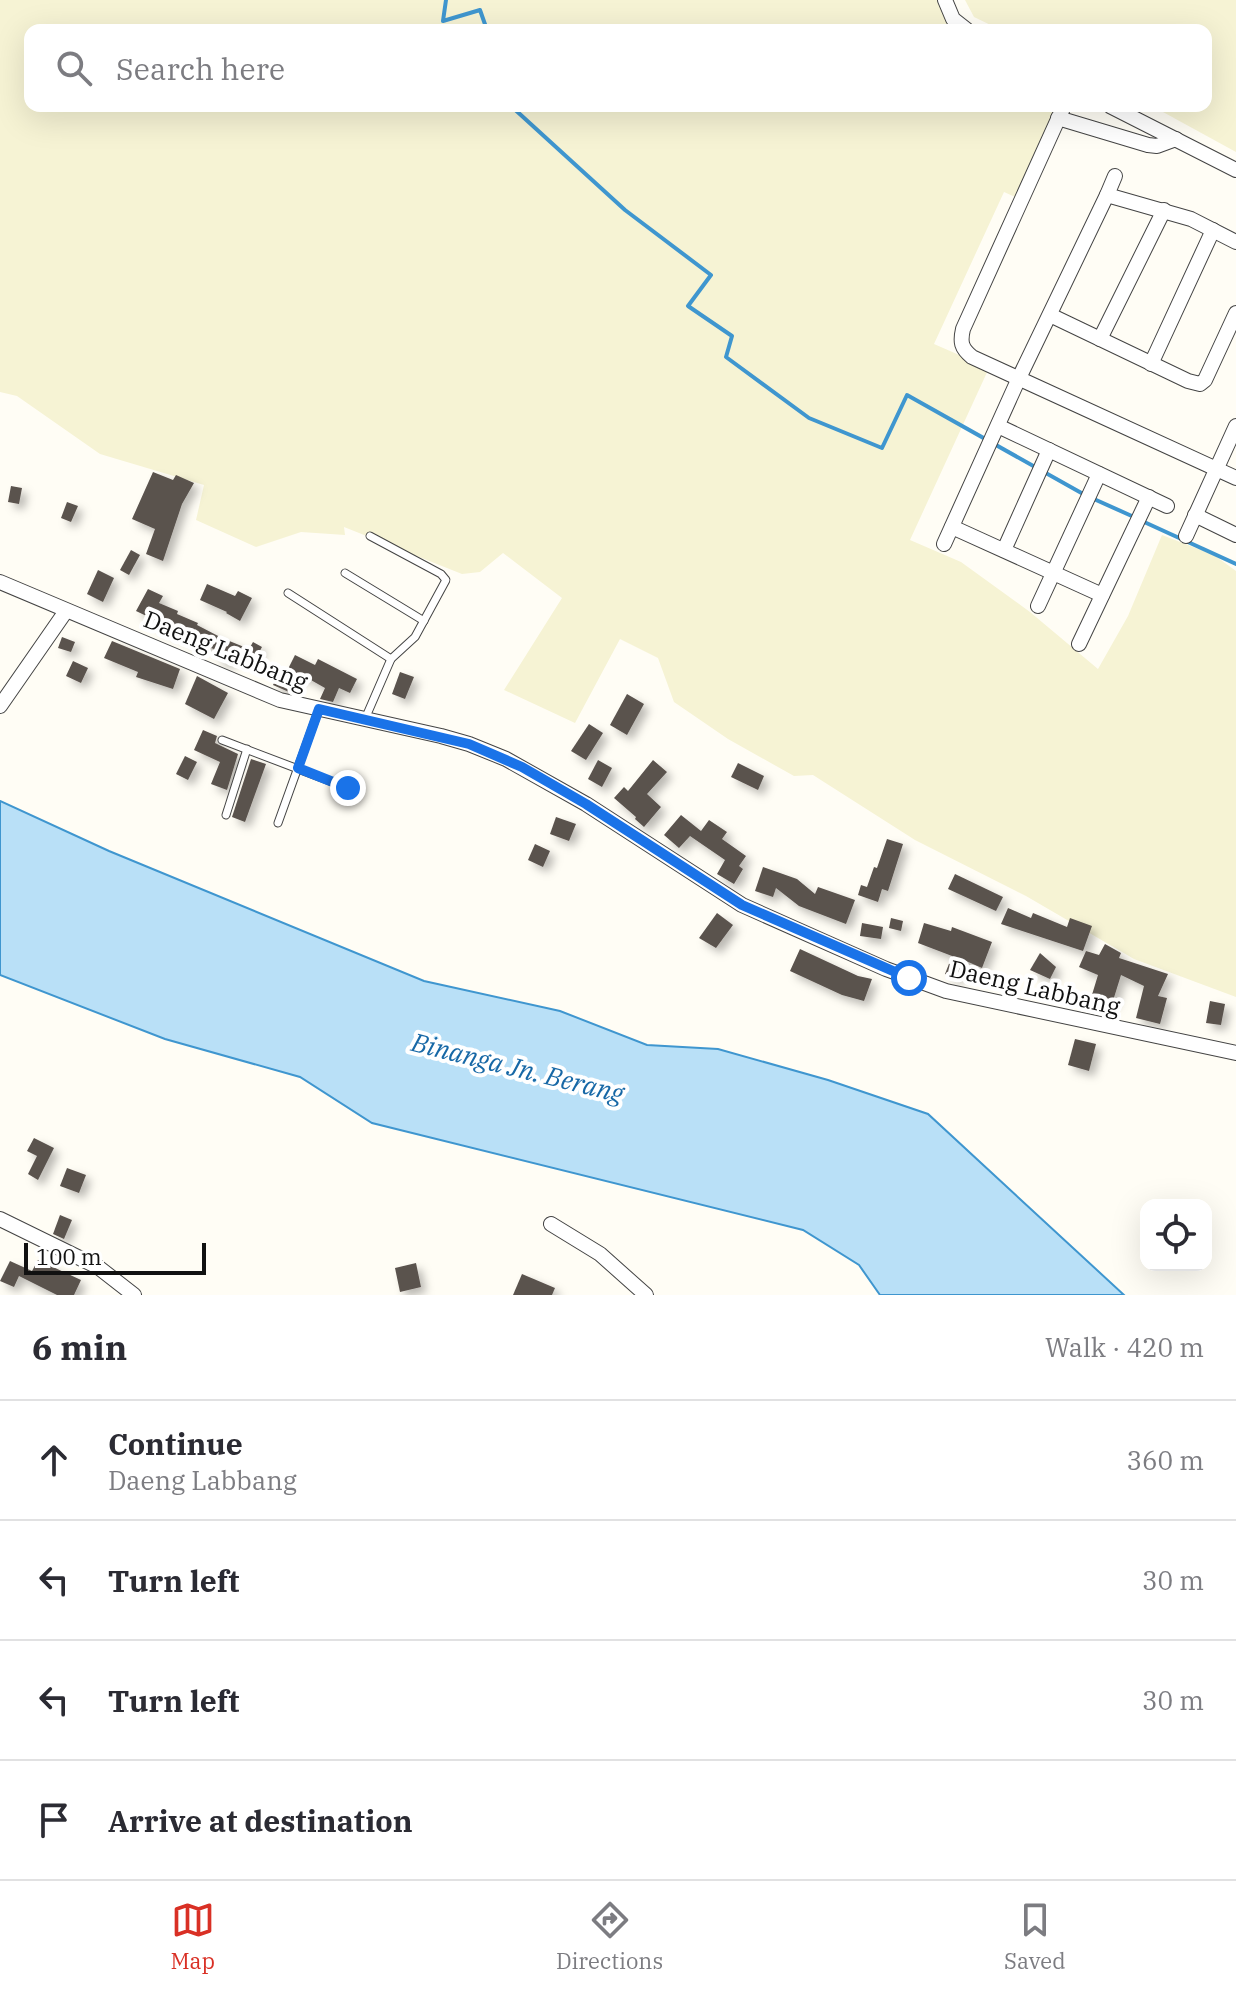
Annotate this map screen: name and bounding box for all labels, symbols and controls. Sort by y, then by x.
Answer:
search box [24,24,1212,112]
icon: search [52,46,96,90]
text: Search here [116,49,285,88]
street label: Daeng Labbang [139,602,313,698]
route end [330,770,366,806]
street label: Daeng Labbang [946,952,1124,1022]
route start [891,960,927,996]
water label: Binanga Jn. Berang [407,1024,628,1110]
map controls [1140,1199,1212,1271]
button: locate [1140,1199,1212,1271]
scale bar [24,1239,206,1275]
text: 100 m [36,1242,102,1271]
text: 6 min [32,1325,127,1369]
text: Walk · 420 m [1045,1330,1204,1364]
text: Continue [108,1424,243,1463]
icon: ahead [32,1438,76,1482]
text: 360 m [1126,1443,1204,1477]
text: Daeng Labbang [108,1463,297,1497]
icon: left [32,1558,76,1602]
text: Turn left [108,1561,240,1600]
text: 30 m [1142,1563,1204,1597]
icon: left [32,1678,76,1722]
text: Turn left [108,1681,240,1720]
text: 30 m [1142,1683,1204,1717]
icon: arrive [32,1798,76,1842]
text: Arrive at destination [108,1801,413,1840]
tab: Map [170,1898,215,1975]
tab: Directions [556,1898,663,1975]
tab: Saved [1004,1898,1066,1975]

